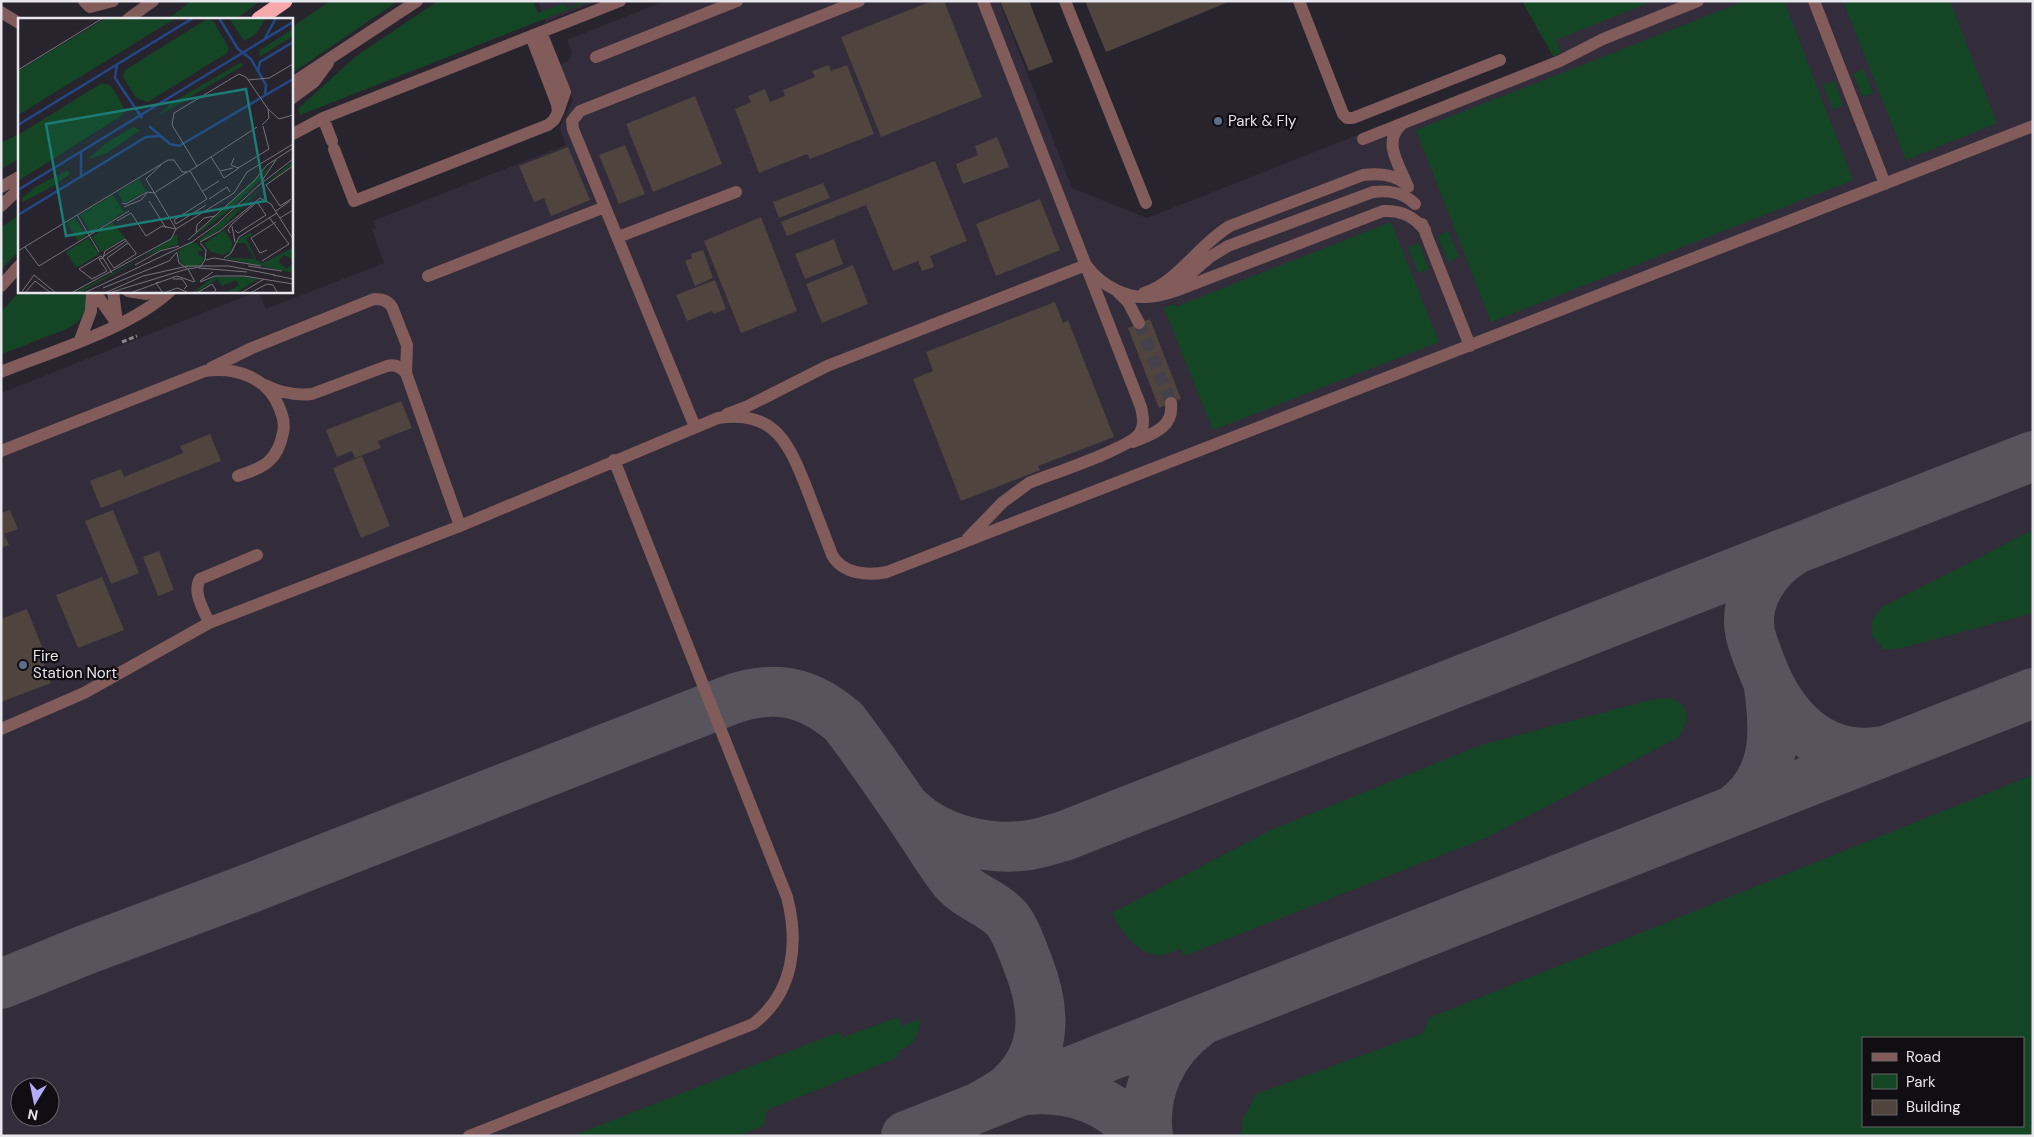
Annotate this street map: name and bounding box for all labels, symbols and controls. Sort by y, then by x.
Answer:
inset map [18,18,292,292]
place label: Park & Fly [1228,111,1297,131]
marker: Park & Fly [1212,115,1224,127]
place label: Fire Station Nort [33,646,117,683]
marker: Fire Station Nort [17,659,29,671]
legend [1862,1037,2024,1127]
text: Road [1906,1047,1941,1067]
text: Park [1906,1072,1936,1092]
north arrow [10,1077,60,1127]
text: Building [1906,1097,1961,1117]
text: N [26,1105,39,1125]

